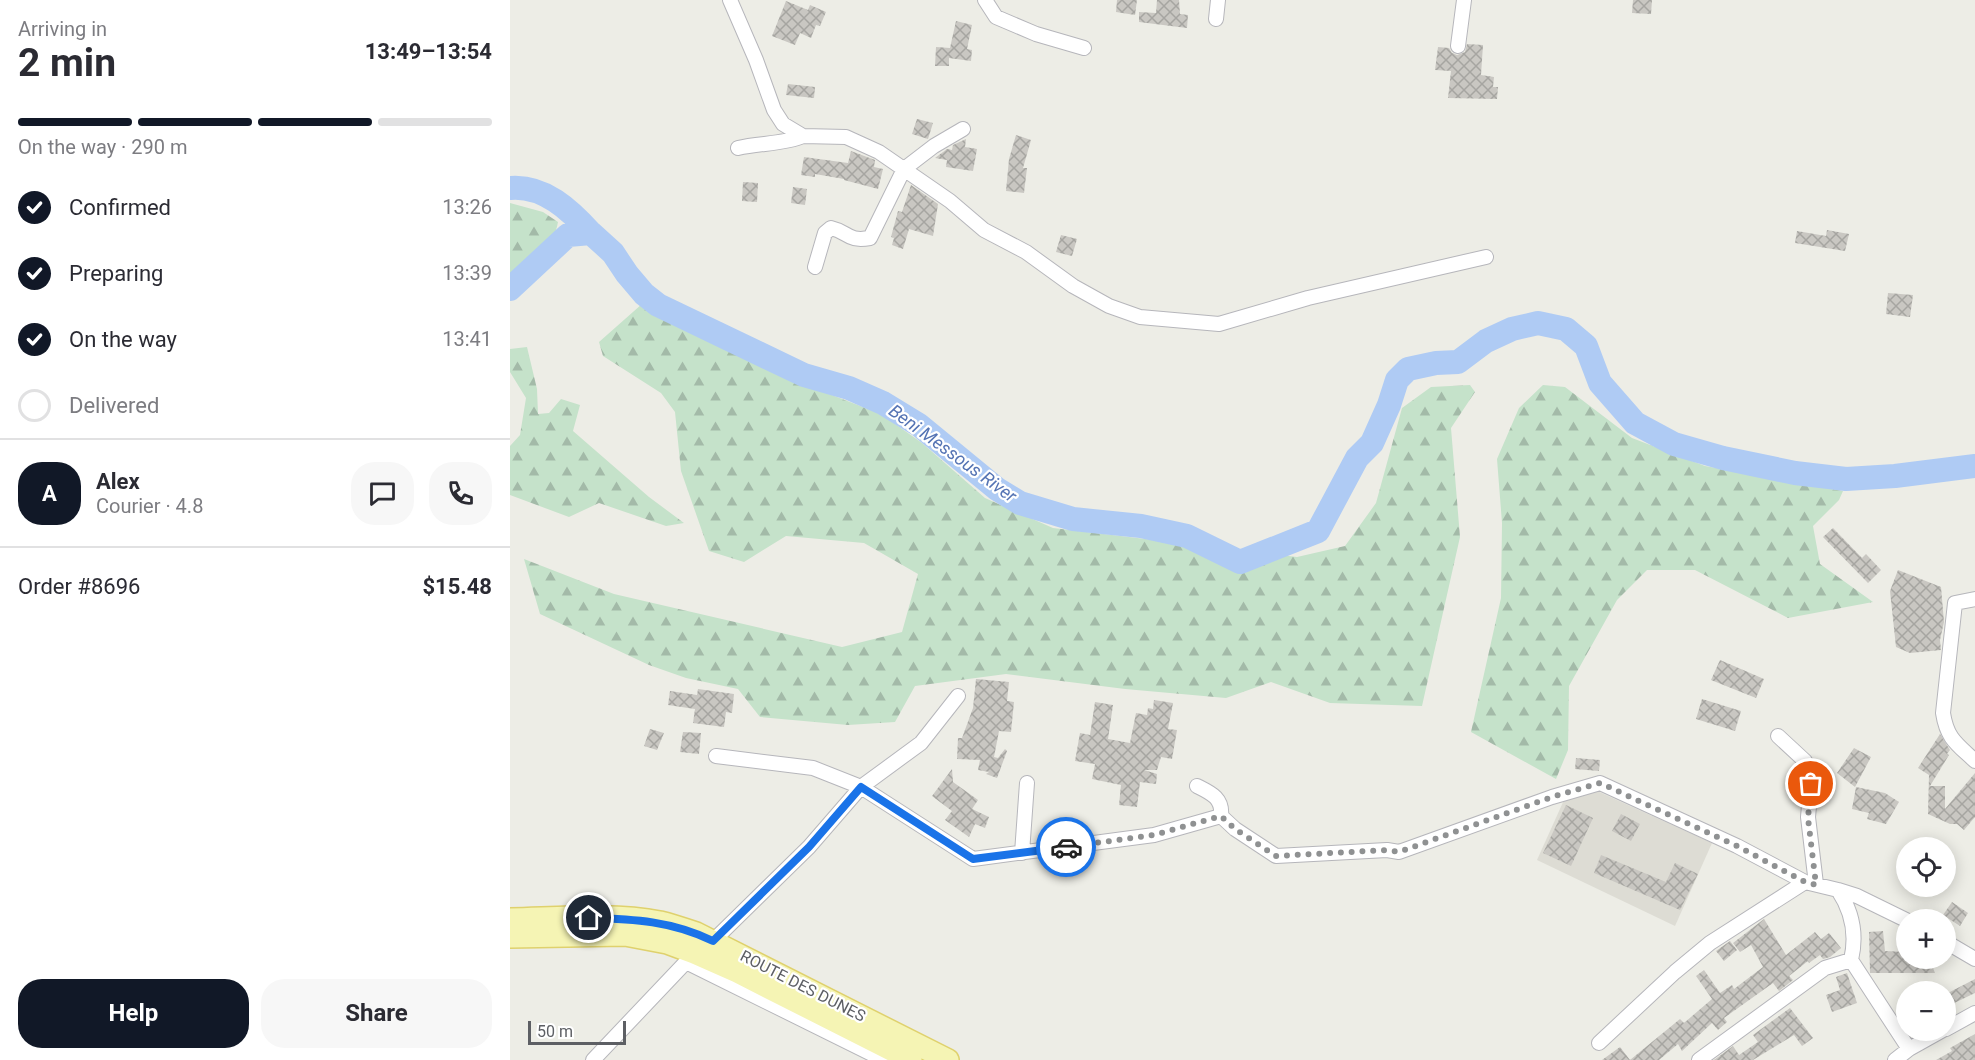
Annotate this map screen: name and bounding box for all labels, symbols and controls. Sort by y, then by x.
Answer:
text: Arriving in [18,17,107,41]
text: 13:49–13:54 [365,39,492,64]
text: 2 min [18,40,116,86]
text: On the way · 290 m [18,135,187,159]
icon: check [18,191,51,224]
text: Confirmed [69,195,171,220]
text: 13:26 [442,195,492,219]
icon: check [18,257,51,290]
text: Preparing [69,261,163,286]
text: 13:39 [442,261,492,285]
icon: check [18,323,51,356]
text: On the way [69,327,177,352]
text: 13:41 [442,327,492,351]
text: Delivered [69,393,159,418]
water label: Beni Messous River [885,400,1022,507]
button: chat [351,462,414,525]
button: phone [429,462,492,525]
text: Alex [96,469,140,494]
text: A [42,481,57,506]
text: Courier · 4.8 [96,494,203,518]
text: Order #8696 [18,574,140,599]
text: $15.48 [423,574,492,599]
pin [1785,758,1836,809]
icon: bag [1794,767,1827,800]
courier [1036,817,1096,877]
icon: car [1050,831,1083,864]
map controls [1896,837,1956,1041]
button: locate [1896,837,1956,897]
pin [563,892,614,943]
icon: home [572,901,605,934]
button: + [1896,909,1956,969]
street label: ROUTE DES DUNES [737,946,869,1026]
button: Help [18,979,249,1048]
button: Share [261,979,492,1048]
button: − [1896,981,1956,1041]
scale bar [528,1018,626,1046]
text: 50 m [537,1022,573,1041]

